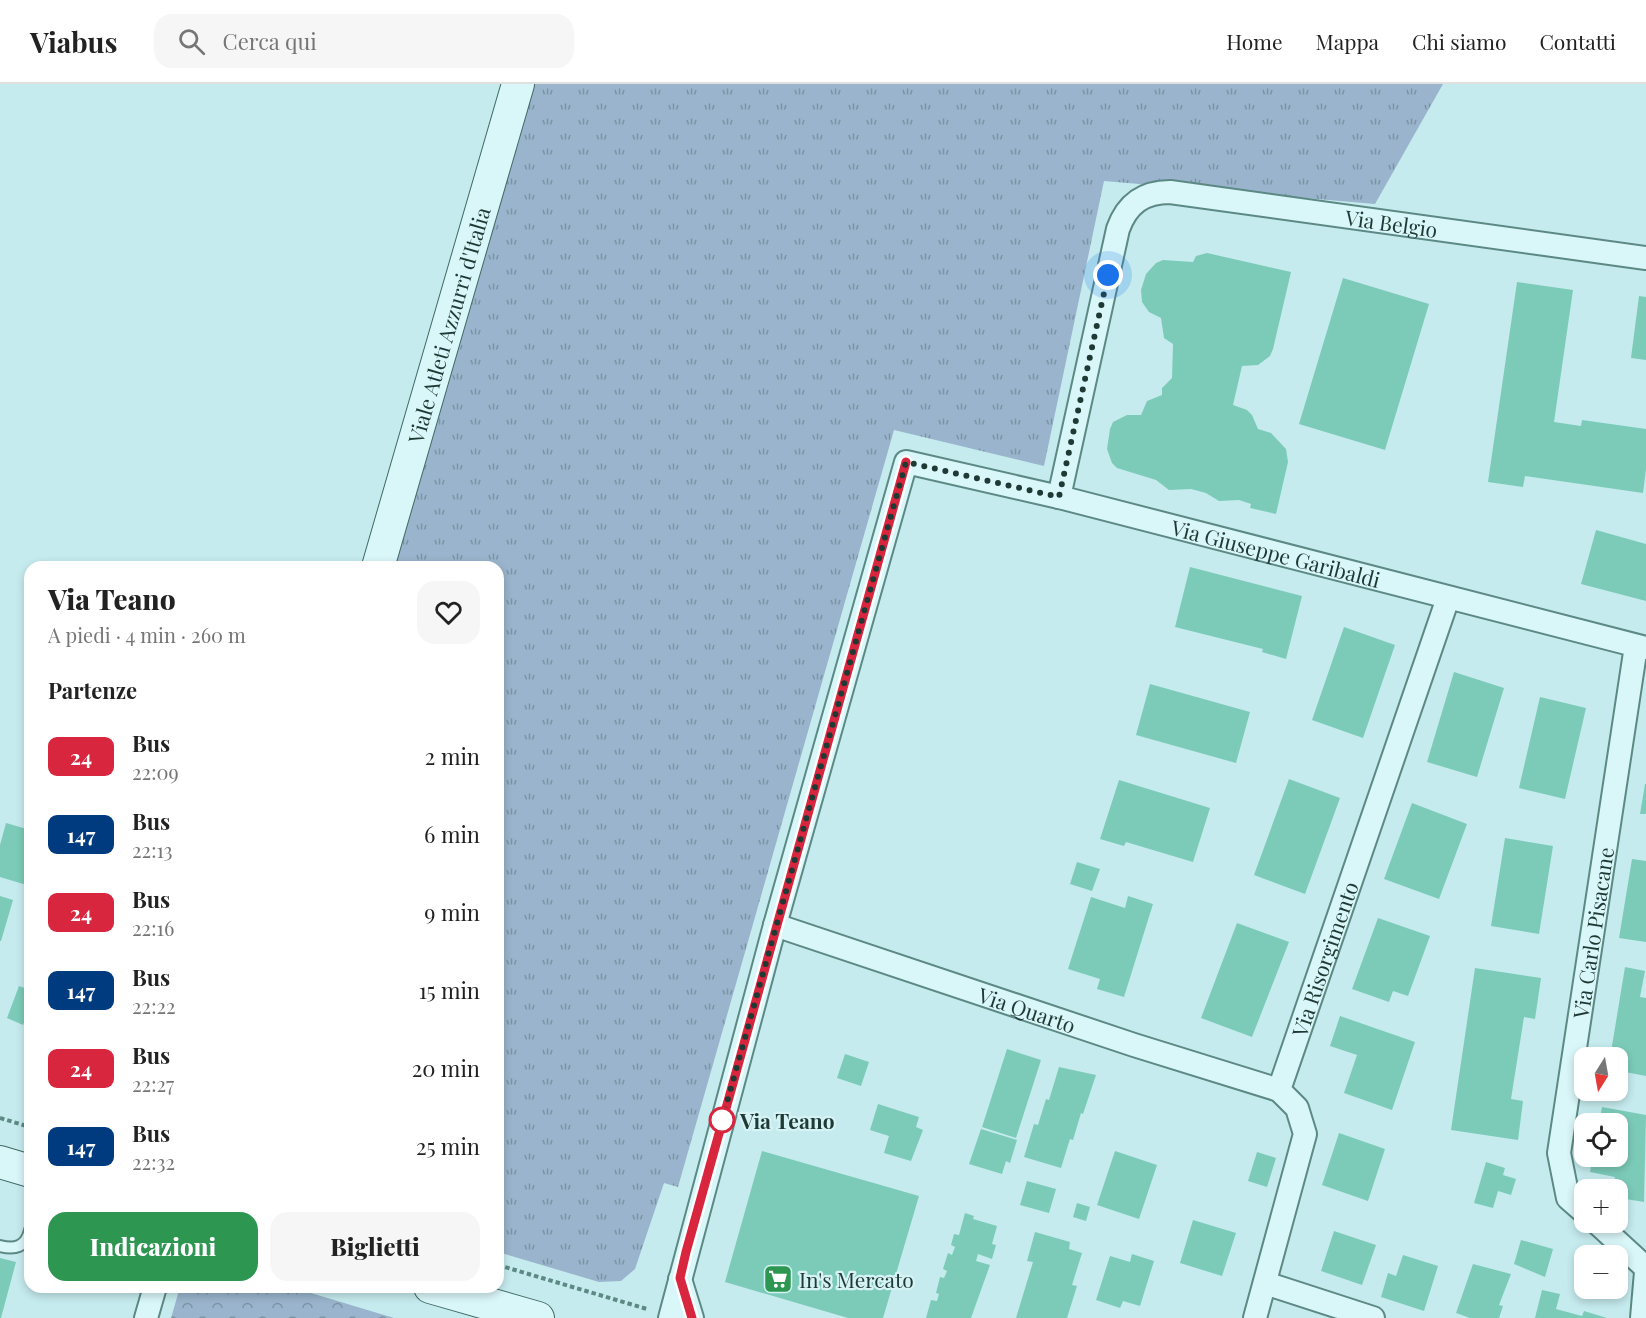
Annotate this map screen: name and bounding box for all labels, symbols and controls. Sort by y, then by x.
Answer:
search box [154,14,574,68]
text: Viabus [30,23,118,60]
icon: search [175,25,208,58]
text: Cerca qui [223,26,317,56]
text: Home [1226,27,1283,55]
text: Mappa [1316,27,1379,55]
text: Chi siamo [1412,27,1506,55]
text: Contatti [1539,27,1616,55]
street label: Via Belgio [1343,202,1439,243]
street label: Viale Atleti Azzurri d'Italia [400,203,496,447]
your location [1093,260,1123,290]
street label: Via Giuseppe Garibaldi [1168,512,1384,593]
text: Via Teano [48,580,176,617]
button: heart [417,581,480,644]
text: A piedi · 4 min · 260 m [48,621,246,648]
text: Partenze [48,675,137,705]
text: Bus [132,728,170,758]
text: 2 min [425,741,480,771]
text: 24 [70,742,92,770]
text: 22:09 [132,758,179,785]
text: Bus [132,806,170,836]
text: 6 min [424,819,480,849]
text: 147 [67,820,95,848]
text: 22:13 [132,836,173,863]
street label: Via Carlo Pisacane [1565,845,1619,1021]
street label: Via Risorgimento [1284,878,1364,1041]
text: Bus [132,884,170,914]
text: 9 min [424,897,480,927]
text: 24 [70,898,92,926]
text: 22:16 [132,914,174,941]
text: Bus [132,962,170,992]
text: 15 min [419,975,480,1005]
text: 147 [67,976,95,1004]
street label: Via Quarto [974,980,1080,1039]
text: 22:22 [132,992,176,1019]
text: Bus [132,1040,170,1070]
north arrow [1574,1047,1628,1101]
map controls [1574,1047,1628,1299]
text: 20 min [412,1053,480,1083]
text: 24 [70,1054,92,1082]
text: 22:27 [132,1070,174,1097]
place label: Via Teano [739,1106,835,1134]
marker: Via Teano [709,1107,735,1133]
button: locate [1574,1113,1628,1167]
text: Bus [132,1118,170,1148]
text: 25 min [416,1131,480,1161]
text: 147 [67,1132,95,1160]
text: 22:32 [132,1148,175,1175]
button: + [1574,1179,1628,1233]
button: Indicazioni [48,1212,258,1281]
button: Biglietti [270,1212,480,1281]
button: − [1574,1245,1628,1299]
supermarket icon: In's Mercato [762,1263,794,1295]
place label: In's Mercato [799,1265,914,1293]

